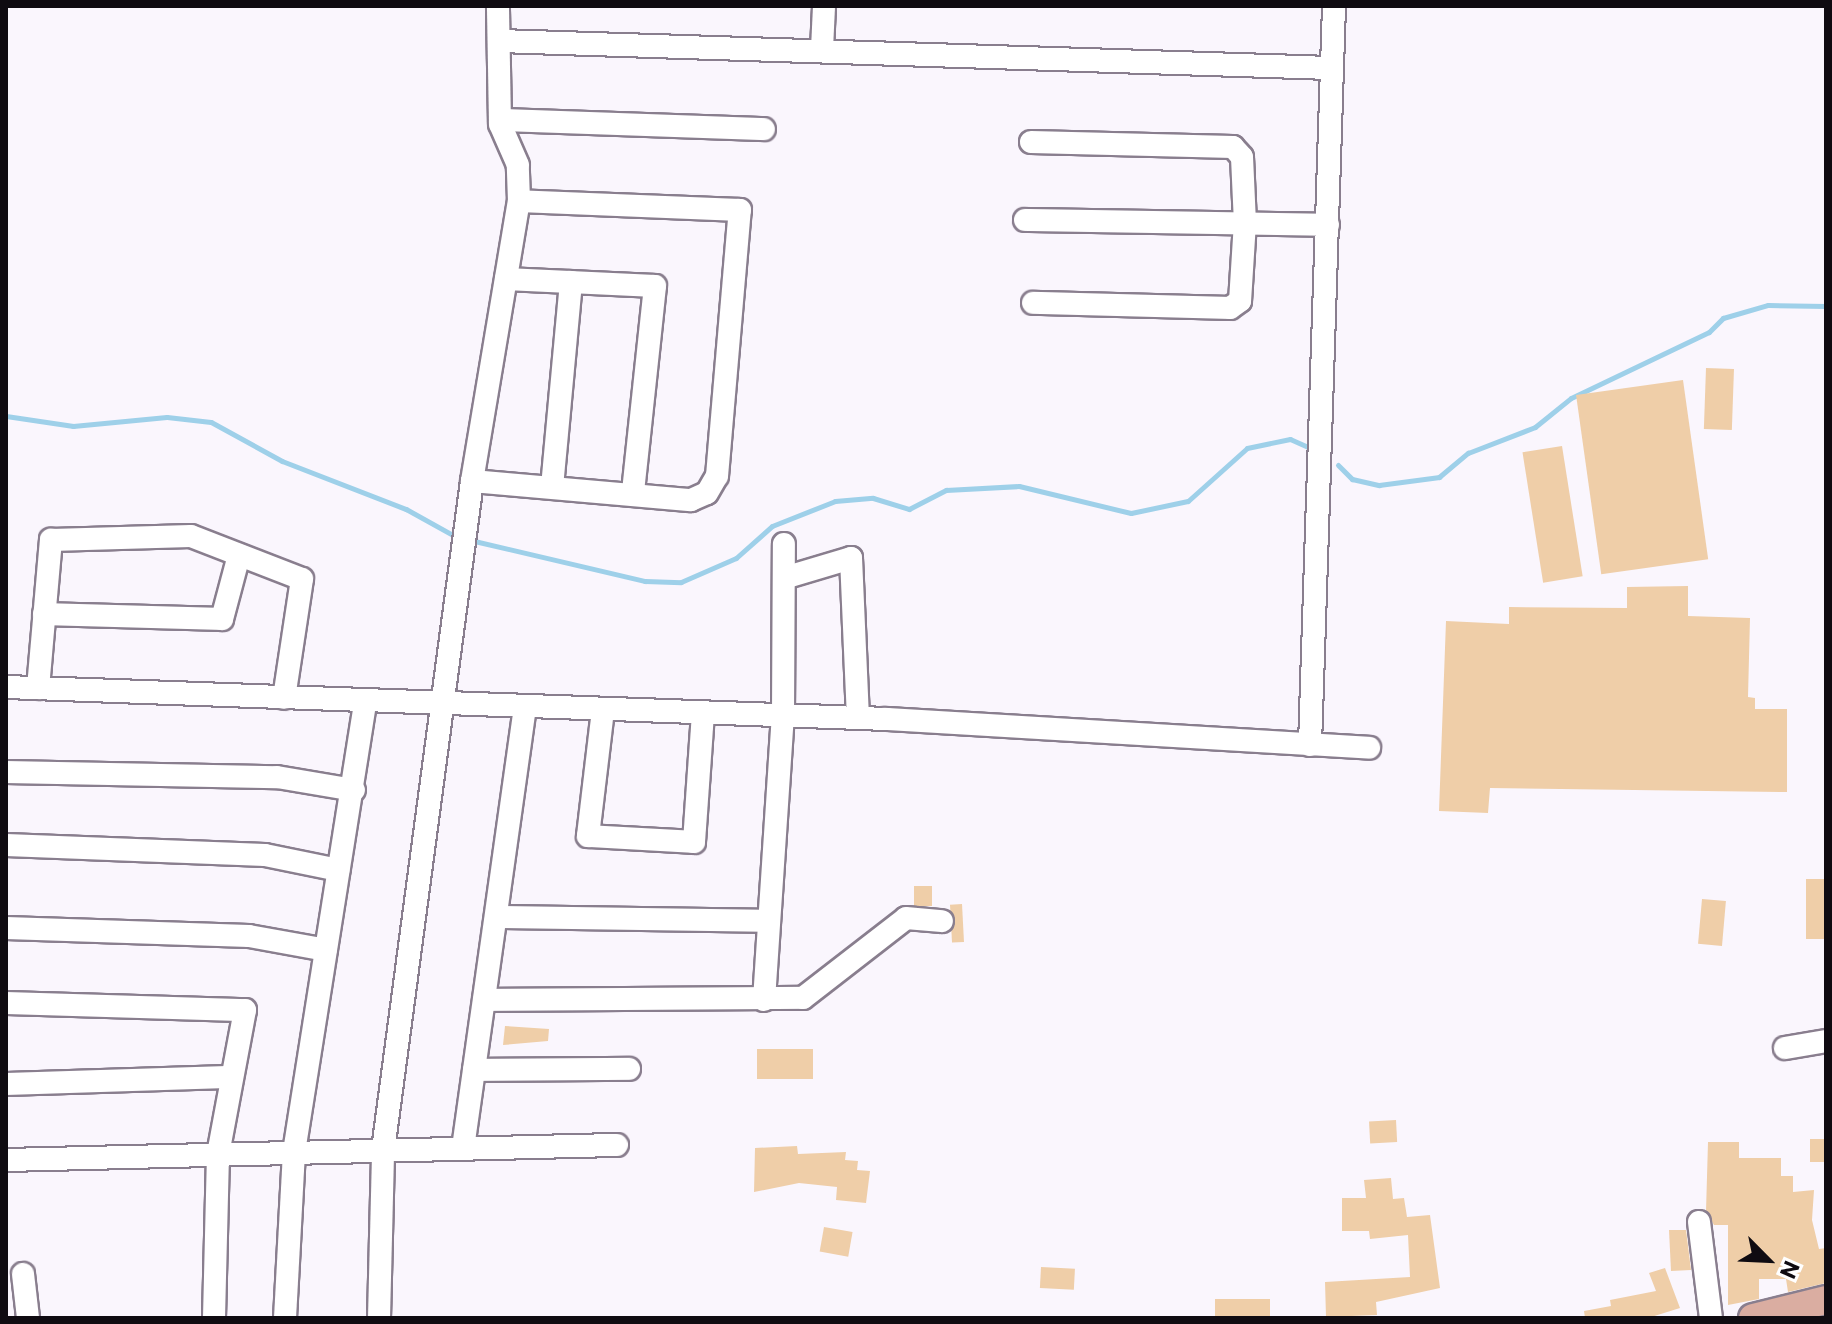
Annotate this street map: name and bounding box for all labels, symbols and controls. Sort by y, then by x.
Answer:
north arrow [1728,1220,1808,1300]
text: N [1775,1257,1806,1283]

